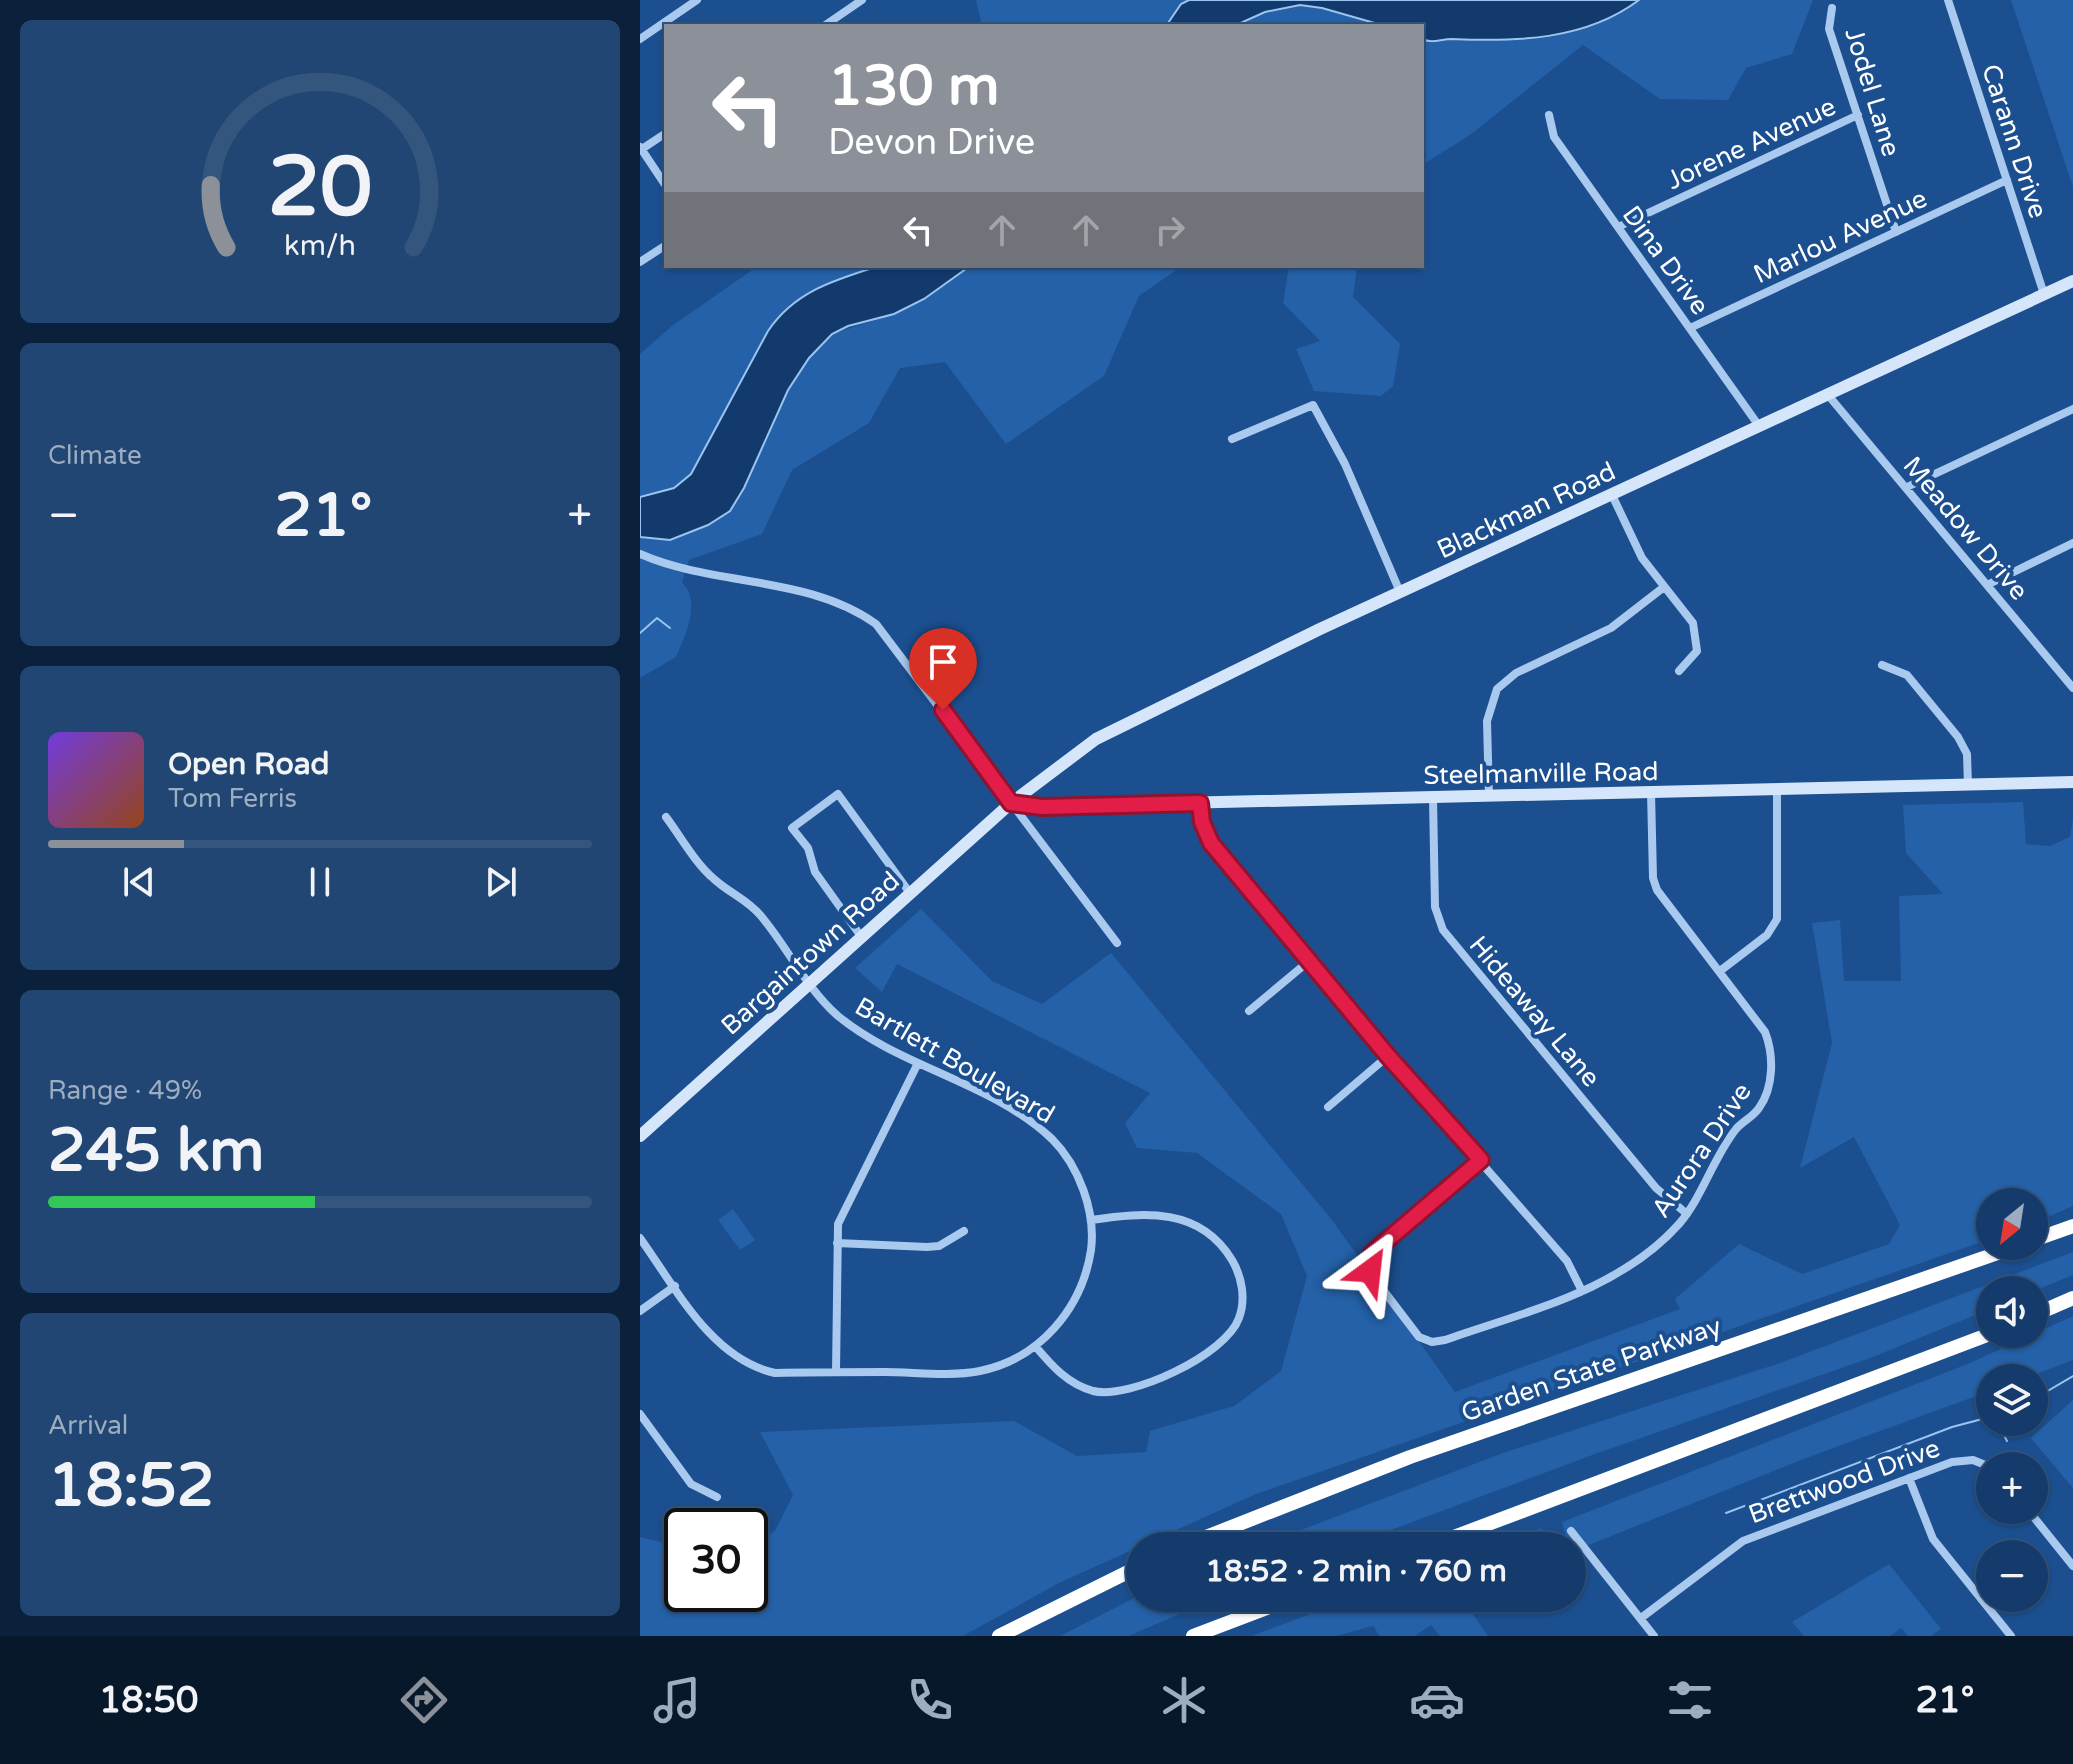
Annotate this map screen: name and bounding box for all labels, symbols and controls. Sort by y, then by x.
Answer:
street label: Jodel Lane [1838,24,1907,160]
text: 130 m [828,53,999,120]
icon: left [696,56,800,160]
street label: Carann Drive [1975,60,2054,222]
street label: Jorene Avenue [1662,91,1840,196]
text: Devon Drive [828,121,1035,164]
text: 20 [268,137,372,237]
street label: Marlou Avenue [1749,183,1932,290]
street label: Dina Drive [1616,200,1715,321]
icon: left [896,208,940,252]
icon: ahead [980,208,1024,252]
icon: ahead [1064,208,1108,252]
icon: right [1148,208,1192,252]
text: km/h [284,229,356,263]
text: Climate [48,440,142,471]
street label: Meadow Drive [1897,450,2035,606]
street label: Blackman Road [1432,456,1620,565]
text: 21° [274,480,372,552]
text: − [48,490,79,543]
text: + [567,490,592,543]
pin [909,628,977,710]
icon: arrive [921,640,965,684]
text: Open Road [168,746,329,783]
street label: Steelmanville Road [1423,756,1659,791]
text: Tom Ferris [168,783,297,814]
icon: previous [117,860,161,904]
icon: pause [298,860,342,904]
icon: next [479,860,523,904]
street label: Bargaintown Road [715,865,906,1042]
street label: Hideaway Lane [1463,930,1607,1093]
street label: Bartlett Boulevard [850,991,1060,1130]
text: Range · 49% [48,1075,202,1106]
street label: Aurora Drive [1645,1077,1758,1223]
text: 245 km [48,1115,264,1187]
north arrow [1976,1188,2048,1260]
map controls [1976,1188,2048,1612]
position arrow [1328,1229,1412,1313]
button: sound [1976,1276,2048,1348]
street label: Garden State Parkway [1457,1310,1725,1429]
button: layers [1976,1364,2048,1436]
text: Arrival [48,1410,128,1441]
street label: Brettwood Drive [1744,1433,1944,1530]
text: 18:52 [48,1450,214,1522]
button: + [1976,1452,2048,1524]
speed limit sign: 30 [664,1508,768,1612]
button: − [1976,1540,2048,1612]
text: 18:52 · 2 min · 760 m [1205,1553,1507,1590]
icon: directions [396,1672,452,1728]
icon: music [649,1672,705,1728]
icon: phone [902,1672,958,1728]
icon: climate [1156,1672,1212,1728]
icon: car [1409,1672,1465,1728]
icon: filters [1662,1672,1718,1728]
text: 18:50 [99,1679,198,1722]
text: 21° [1916,1679,1974,1722]

